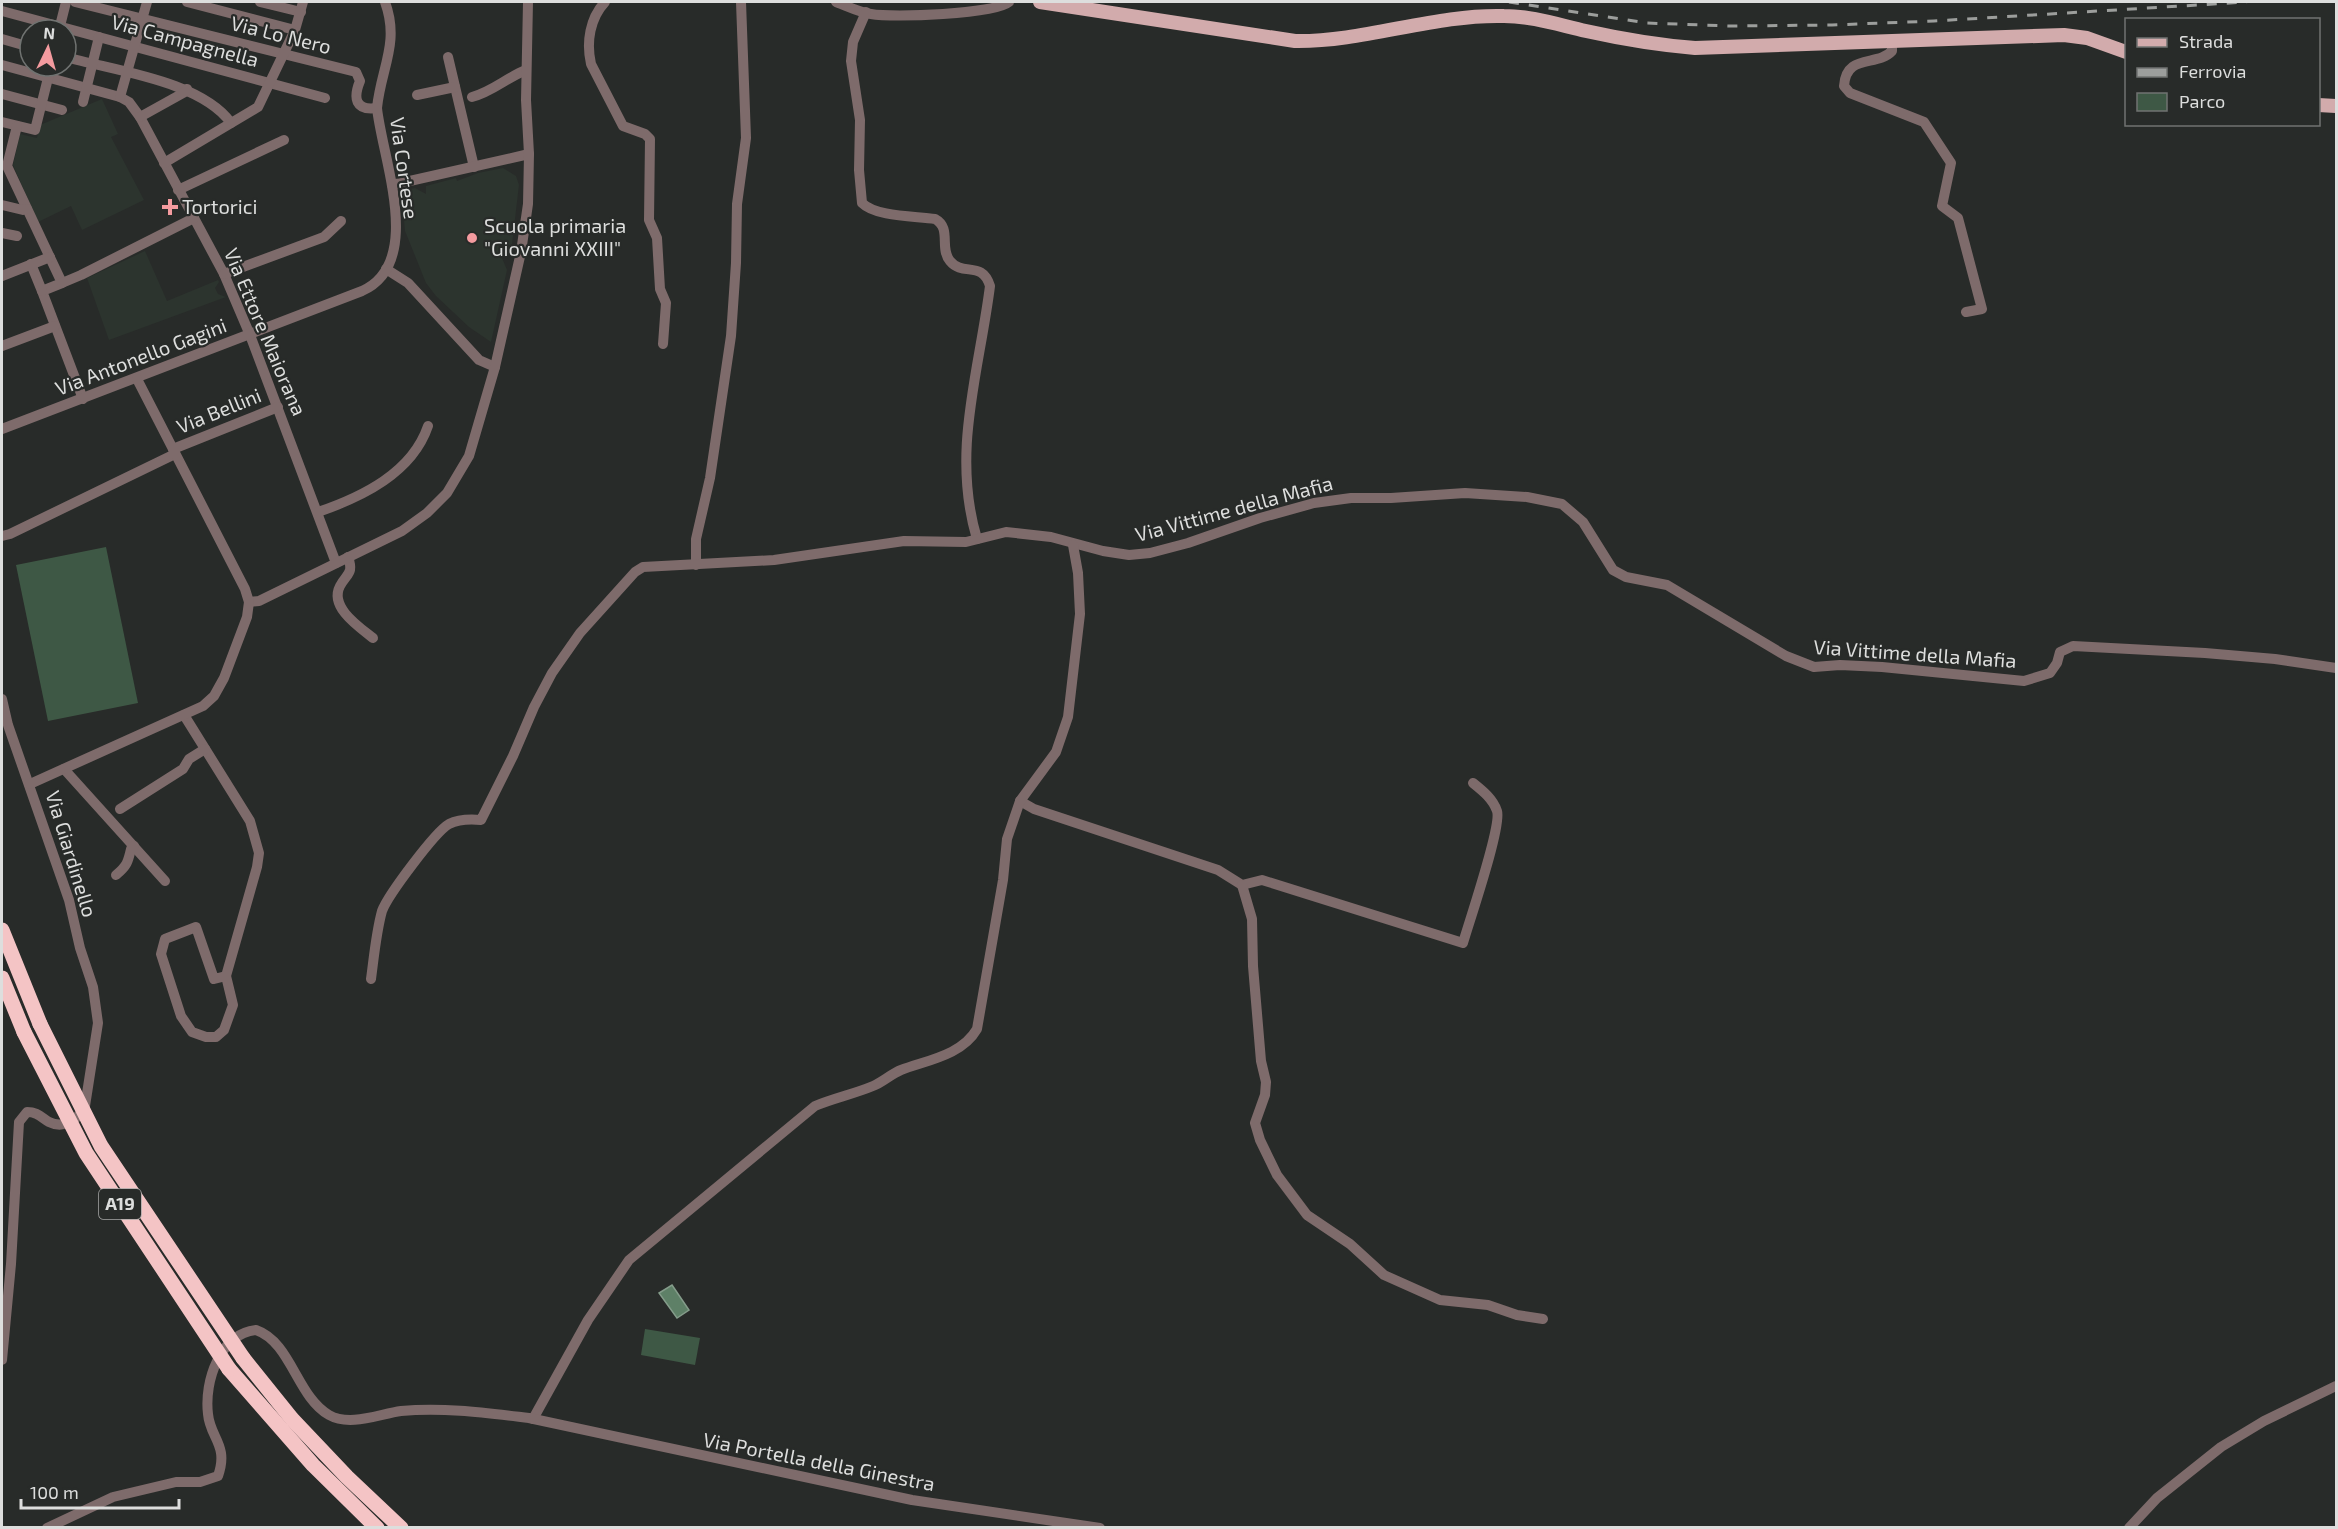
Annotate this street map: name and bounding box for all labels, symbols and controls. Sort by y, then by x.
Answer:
street label: Via Campagnella [109,9,262,71]
street label: Via Lo Nero [229,10,334,58]
north arrow [18,18,78,78]
legend [2125,18,2320,126]
text: N [43,23,56,43]
text: Strada [2179,30,2233,52]
text: Ferrovia [2179,60,2246,82]
text: Parco [2179,90,2225,112]
street label: Via Cortese [386,115,424,220]
place label: Tortorici [182,194,257,218]
marker: Tortorici [163,200,177,214]
place label: Scuola primaria "Giovanni XXIII" [484,213,626,260]
marker: Scuola primaria "Giovanni XXIII" [465,231,479,245]
street label: Via Ettore Maiorana [220,244,312,419]
street label: Via Antonello Gagini [52,312,230,400]
street label: Via Bellini [173,382,264,438]
street label: Via Vittime della Mafia [1132,470,1335,546]
street label: Via Vittime della Mafia [1813,634,2017,672]
street label: Via Giardinello [41,788,103,920]
road number: A19 [99,1189,141,1219]
street label: Via Portella della Ginestra [701,1427,937,1495]
scale bar [21,1472,178,1510]
text: 100 m [30,1481,79,1503]

